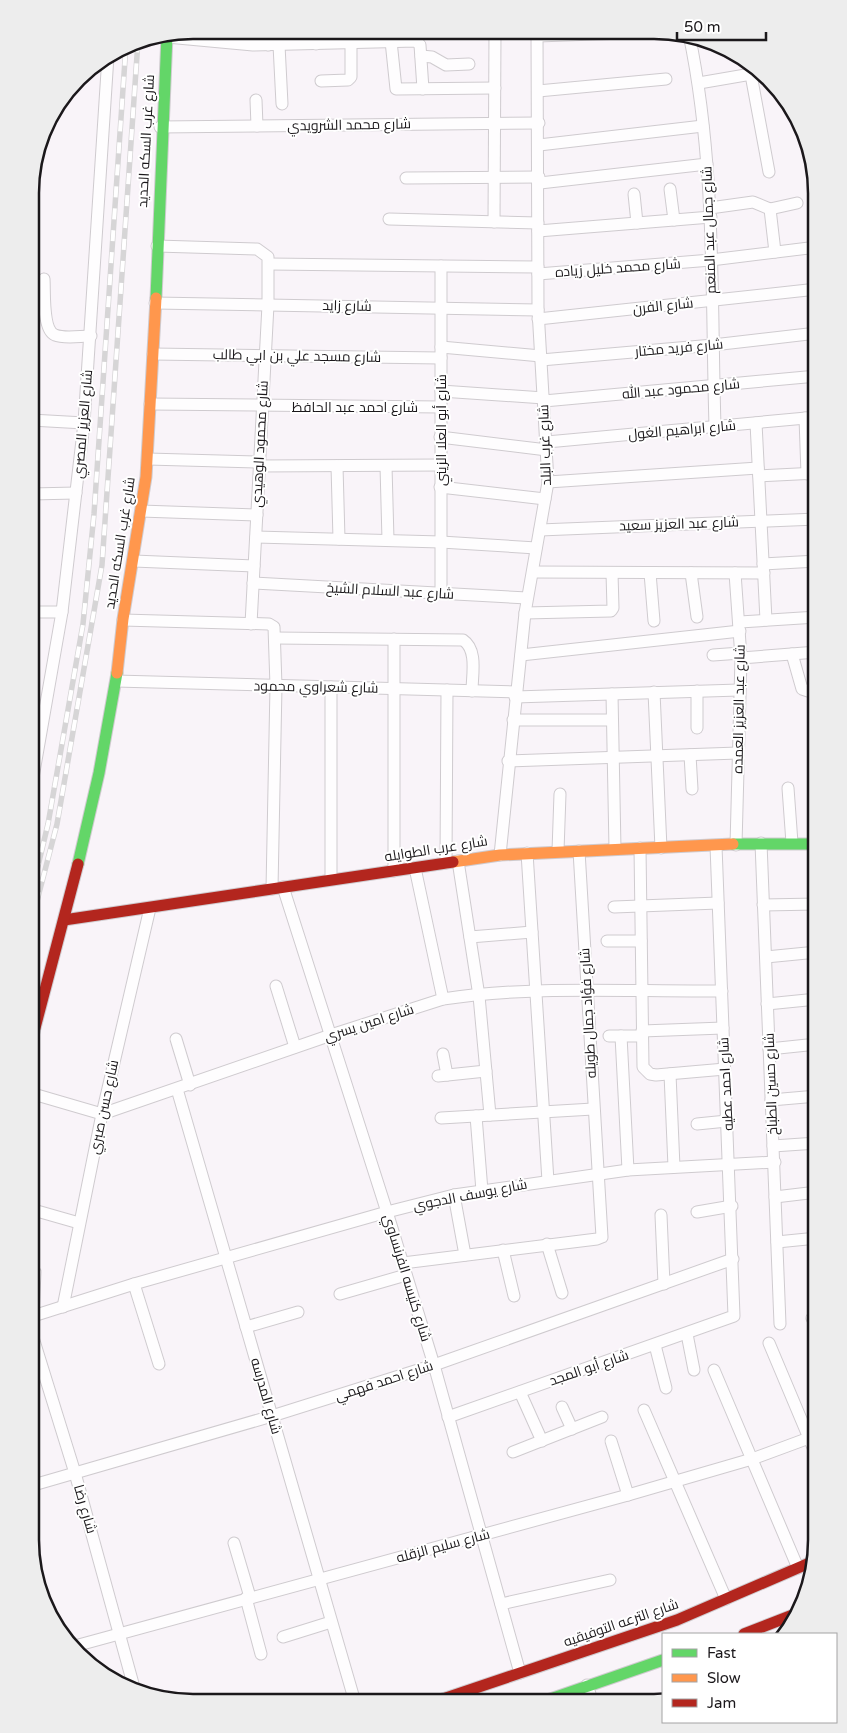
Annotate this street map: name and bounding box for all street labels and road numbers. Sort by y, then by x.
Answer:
street label: شارع غرب السكه الحديد [134,74,158,208]
street label: شارع محمد الشرويدي [287,115,411,138]
street label: شارع جمال عبد المنعم [698,166,721,294]
street label: شارع محمد خليل زياده [555,255,681,281]
street label: شارع الفرن [632,294,694,318]
street label: شارع زايد [322,297,372,315]
street label: شارع فريد مختار [633,336,724,360]
street label: شارع مسجد علي بن ابي طالب [213,346,381,369]
street label: شارع العزيز المصري [70,369,99,480]
street label: شارع أبو العلا الزيني [432,374,453,486]
street label: شارع محمود عبد الله [621,374,741,403]
street label: شارع محمود الوهيدي [248,380,275,508]
street label: شارع احمد عبد الحافظ [292,399,418,416]
street label: شارع غرب البلد [535,404,555,486]
street label: شارع ابراهيم الغول [627,417,737,444]
street label: شارع غرب السكه الحديد [101,476,139,610]
street label: شارع عبد العزيز سعيد [619,513,739,535]
street label: شارع عبد السلام الشيخ [325,579,455,604]
street label: شارع عبد العزيز العمده [729,644,749,774]
street label: شارع شعراوي محمود [253,677,379,700]
street label: شارع عرب الطوايله [383,832,489,866]
street label: شارع فؤاد جمال طويله [576,947,600,1079]
street label: شارع امين يسري [322,1000,417,1048]
street label: شارع حسين الطباخ [761,1032,781,1136]
street label: شارع احمد عطيه [715,1037,737,1131]
street label: شارع حسن صبري [86,1058,125,1156]
street label: شارع يوسف الدجوي [411,1176,529,1217]
street label: شارع كنيسه الفرنساوي [377,1212,434,1345]
street label: شارع أبو المجد [547,1346,631,1390]
street label: شارع المدرسه [247,1356,285,1436]
street label: شارع احمد فهمي [333,1357,436,1408]
street label: شارع رضا [70,1483,100,1535]
street label: شارع سليم الزقله [394,1525,492,1568]
street label: شارع الترعه التوفيقيه [561,1595,681,1651]

